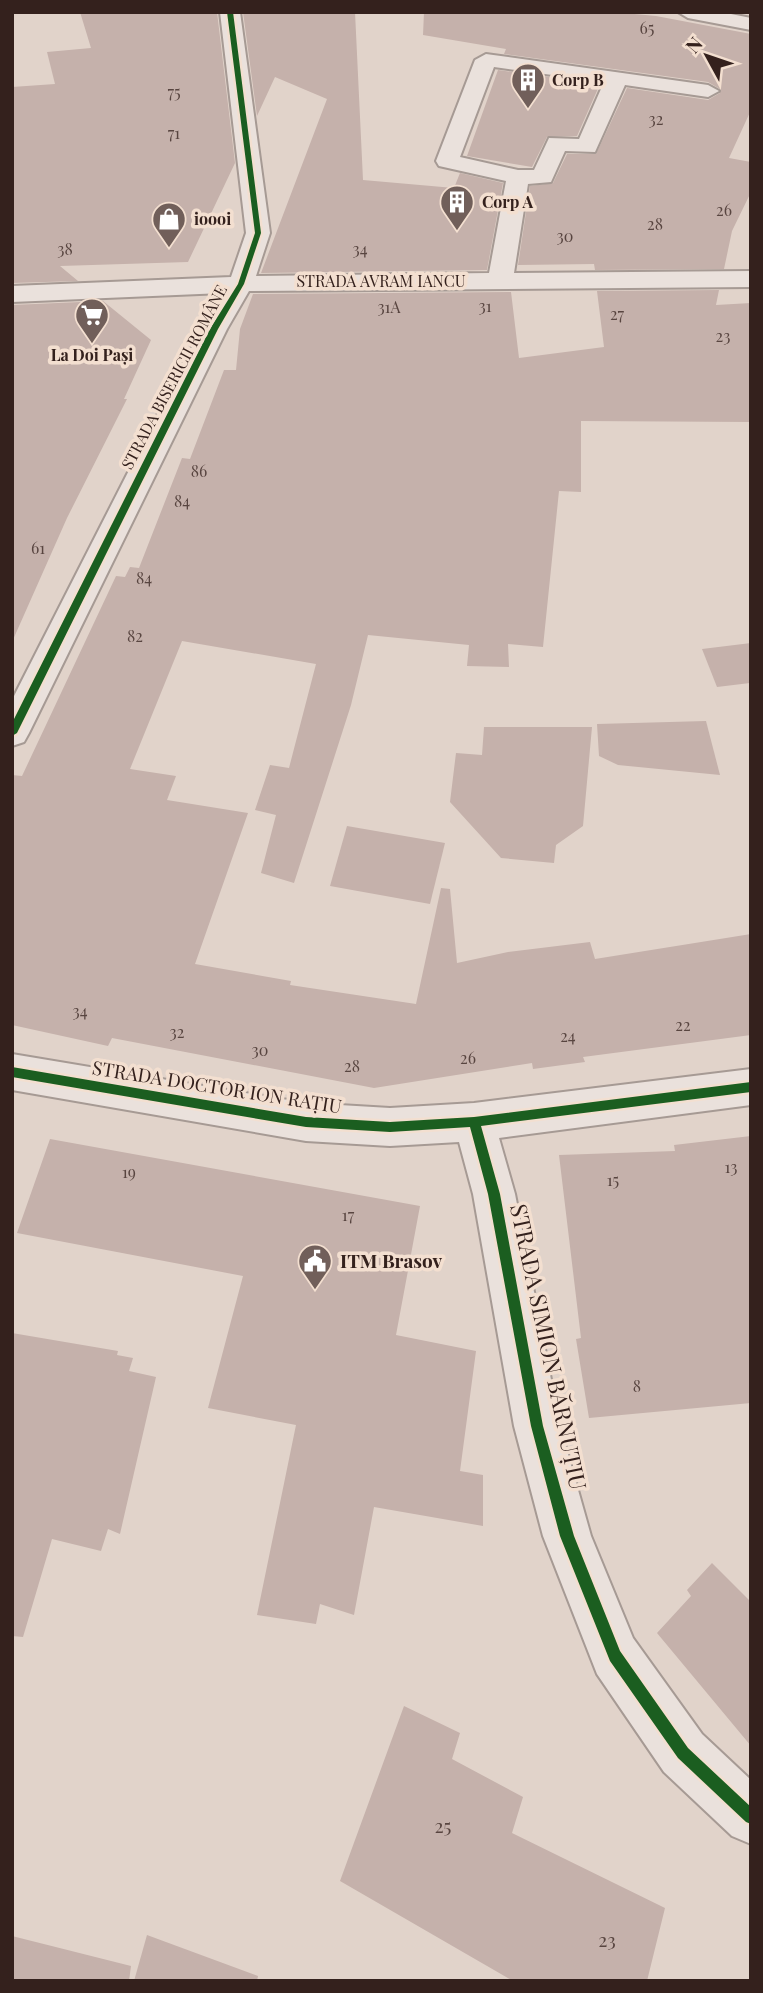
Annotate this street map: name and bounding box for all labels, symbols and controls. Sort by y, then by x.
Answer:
house number: 65 [640,17,654,38]
north arrow [672,21,742,91]
text: N [679,31,708,58]
building icon: Corp B [509,61,547,110]
place label: Corp B [552,69,604,90]
house number: 75 [167,81,181,102]
house number: 32 [649,108,663,129]
house number: 71 [168,122,180,143]
building icon: Corp A [438,183,476,232]
place label: Corp A [482,191,533,212]
house number: 26 [716,199,732,220]
shop icon: ioooi [150,200,188,249]
place label: ioooi [194,208,231,229]
house number: 28 [647,213,663,234]
house number: 30 [557,225,573,246]
house number: 38 [57,238,73,259]
house number: 34 [352,238,368,259]
street label: STRADA AVRAM IANCU [296,270,466,291]
street label: STRADA BISERICII ROMÂNE [116,281,231,473]
house number: 31 [478,295,492,316]
supermarket icon: La Doi Pași [73,296,111,345]
house number: 31A [377,296,402,317]
house number: 27 [610,303,625,324]
house number: 23 [716,325,730,346]
place label: La Doi Pași [51,344,133,366]
house number: 86 [191,460,207,481]
house number: 84 [174,490,190,511]
house number: 61 [31,537,45,558]
house number: 84 [136,567,152,588]
house number: 82 [127,625,143,646]
house number: 34 [72,1000,88,1021]
house number: 22 [675,1014,691,1035]
house number: 32 [170,1021,184,1042]
house number: 24 [560,1025,576,1046]
house number: 30 [252,1039,268,1060]
house number: 26 [460,1047,476,1068]
street label: STRADA DOCTOR ION RAȚIU [91,1053,344,1119]
house number: 28 [344,1055,360,1076]
house number: 13 [725,1156,737,1177]
house number: 19 [122,1161,136,1182]
house number: 15 [607,1169,619,1190]
street label: STRADA SIMION BĂRNUȚIU [504,1201,595,1493]
house number: 17 [342,1204,355,1225]
public building icon: ITM Brasov [296,1242,334,1291]
place label: ITM Brasov [340,1247,443,1273]
house number: 8 [633,1375,641,1396]
house number: 25 [435,1812,452,1838]
house number: 23 [598,1926,616,1952]

